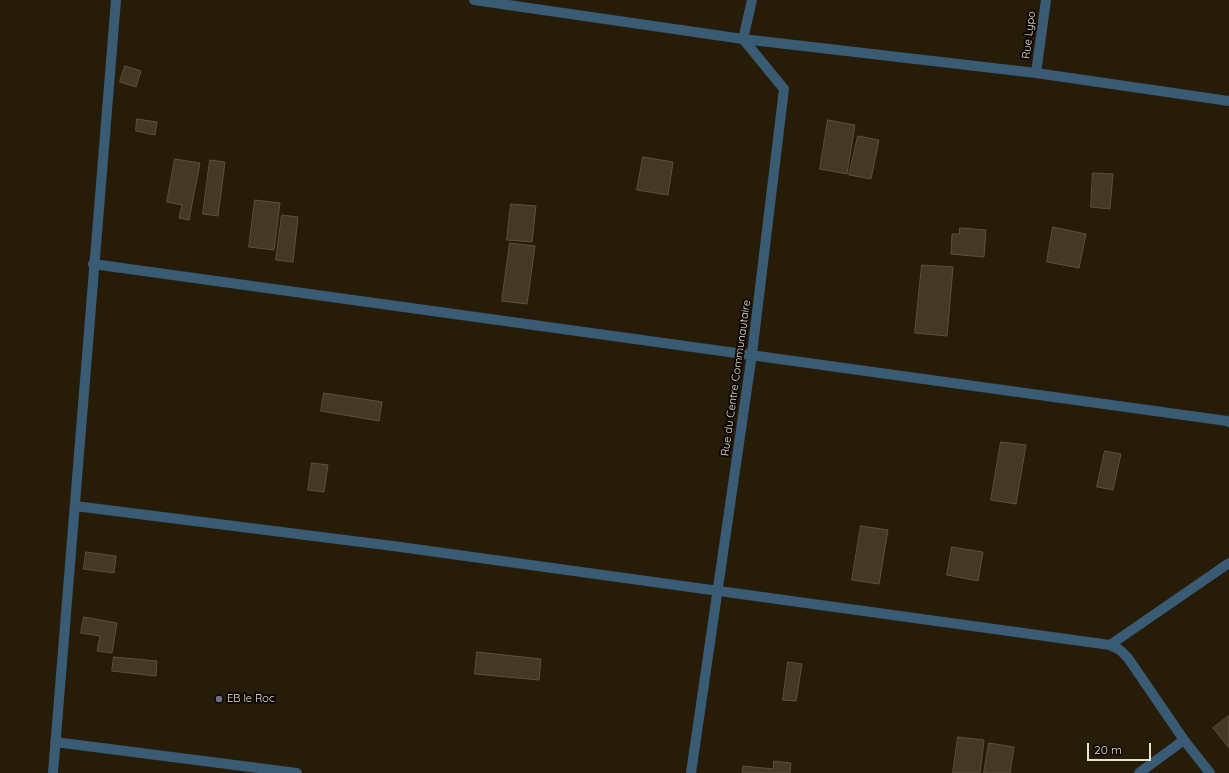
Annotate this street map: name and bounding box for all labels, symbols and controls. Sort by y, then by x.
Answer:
street label: Rue Lypo [1020,10,1038,60]
street label: Rue du Centre Communautaire [718,299,754,457]
place label: EB le Roc [227,692,275,706]
marker: EB le Roc [214,694,224,704]
scale bar [1089,735,1153,761]
text: 20 m [1094,742,1122,757]

